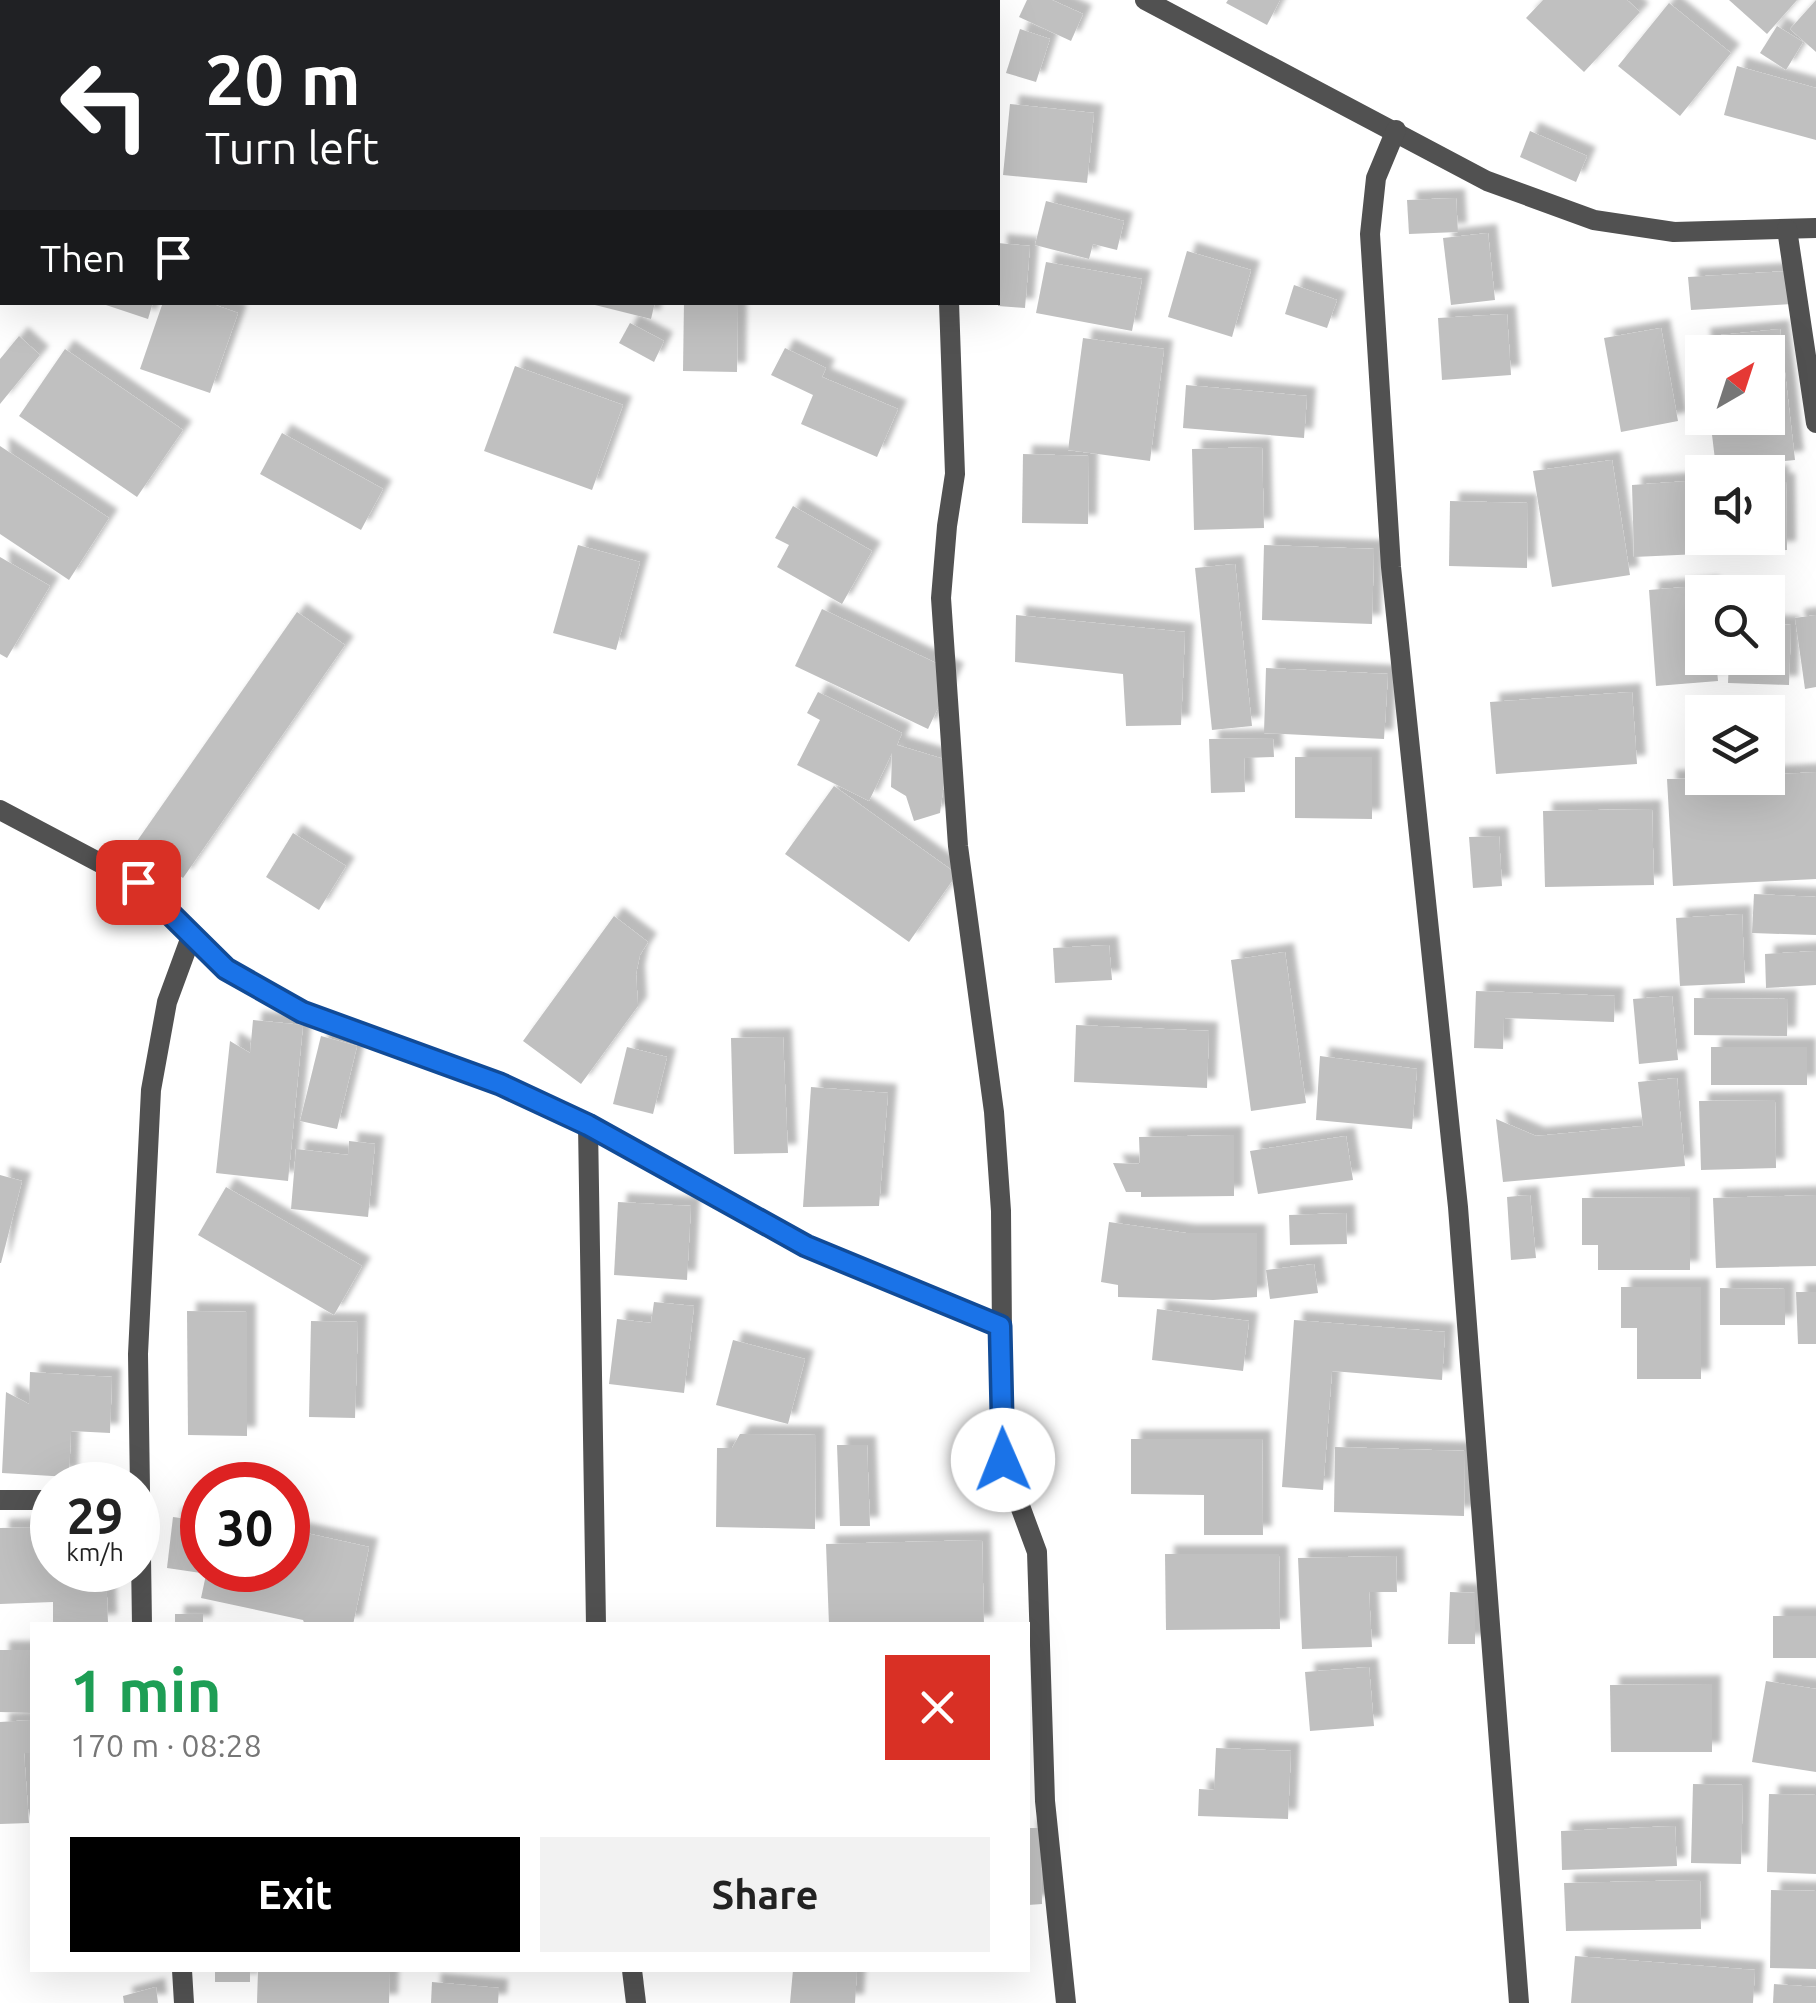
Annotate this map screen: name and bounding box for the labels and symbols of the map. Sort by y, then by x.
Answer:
north arrow [1685,335,1785,435]
pin [96,840,181,925]
position arrow [951,1408,1055,1512]
speed limit sign: 30 [180,1462,310,1592]

